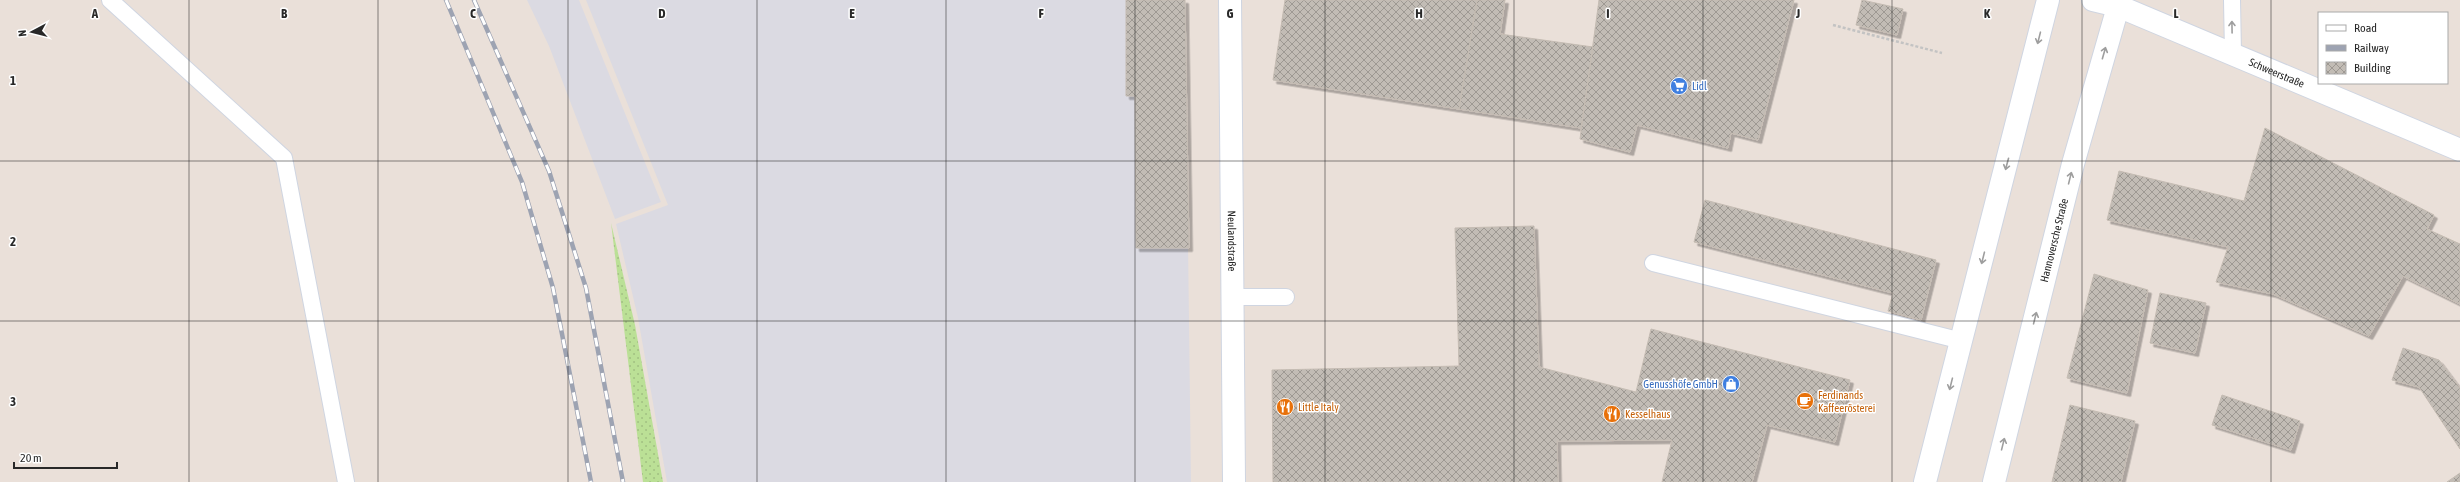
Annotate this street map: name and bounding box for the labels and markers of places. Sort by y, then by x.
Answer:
supermarket icon: Lidl [1669,76,1689,96]
place label: Lidl [1692,80,1707,92]
shop icon: Genusshöfe GmbH [1721,374,1741,394]
place label: Genusshöfe GmbH [1643,378,1718,390]
place label: Ferdinands Kaffeerösterei [1818,389,1875,414]
cafe icon: Ferdinands Kaffeerösterei [1795,391,1815,411]
restaurant icon: Little Italy [1275,397,1295,417]
place label: Little Italy [1298,401,1339,413]
restaurant icon: Kesselhaus [1602,404,1622,424]
place label: Kesselhaus [1625,408,1671,420]

